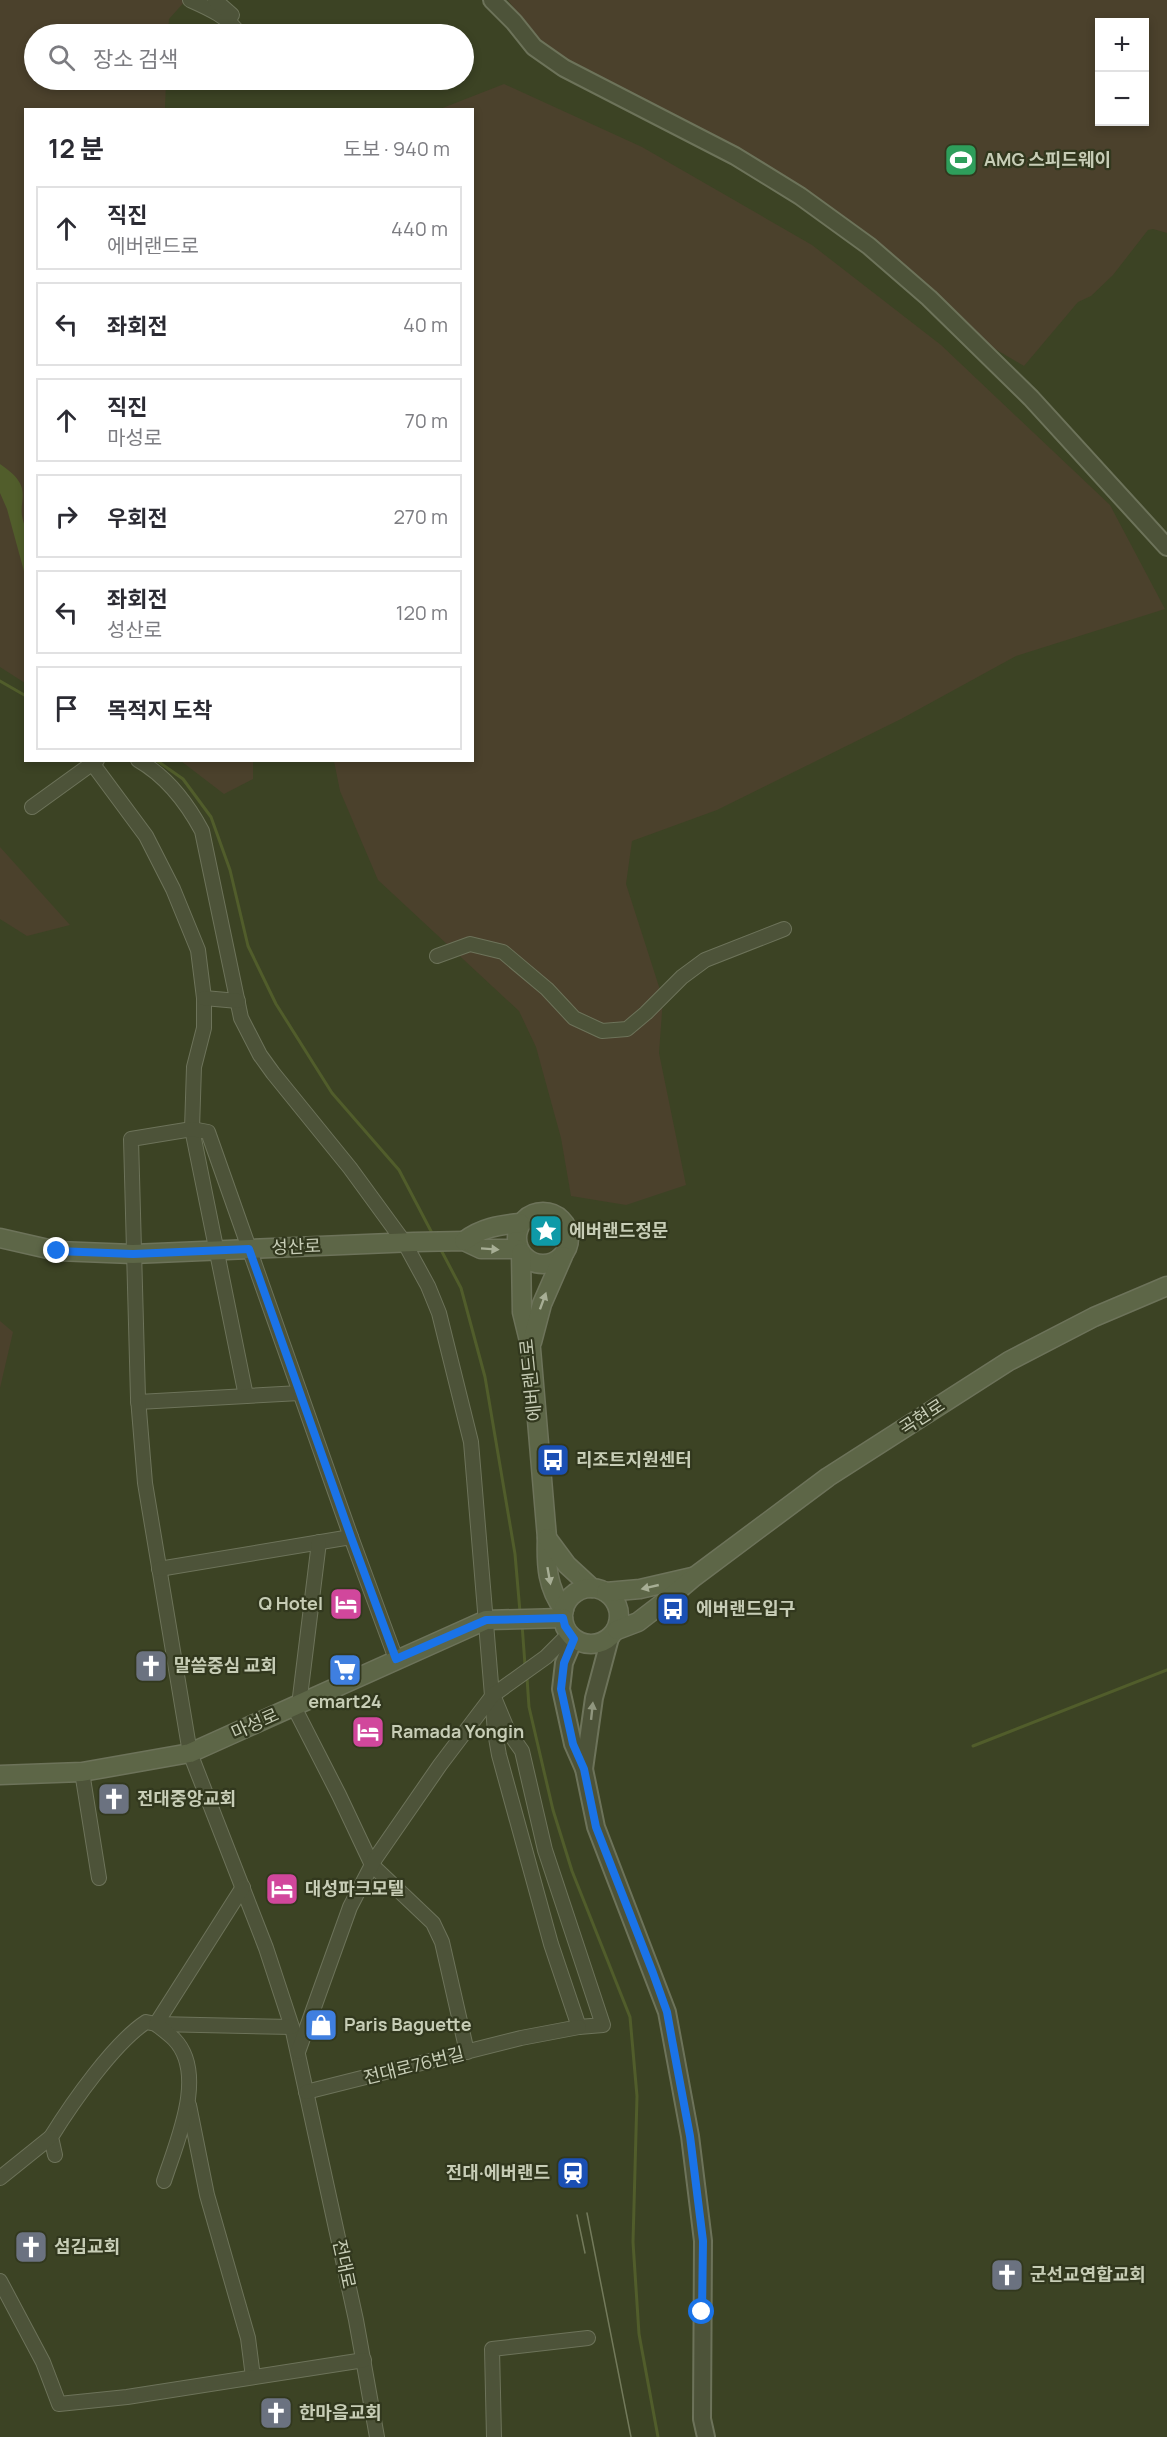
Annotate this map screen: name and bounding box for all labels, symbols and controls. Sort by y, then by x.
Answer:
map controls [1095,18,1149,126]
button: + [1095,18,1149,72]
search box [24,24,474,90]
icon: search [45,41,78,74]
text: 장소 검색 [93,44,178,74]
button: − [1095,72,1149,126]
text: 12 분 [48,130,104,166]
text: 도보 · 940 m [343,135,450,162]
sports icon: AMG 스피드웨이 [943,142,979,178]
place label: AMG 스피드웨이 [984,147,1111,171]
text: 직진 [107,200,147,230]
icon: ahead [50,212,83,245]
text: 440 m [391,215,448,242]
text: 에버랜드로 [107,232,199,259]
icon: left [50,308,83,341]
text: 좌회전 [107,311,168,341]
text: 40 m [403,311,448,338]
text: 직진 [107,392,147,422]
icon: ahead [50,404,83,437]
text: 70 m [405,407,448,434]
text: 마성로 [107,424,162,451]
icon: right [50,500,83,533]
text: 우회전 [107,503,168,533]
text: 270 m [393,503,448,530]
text: 좌회전 [107,584,168,614]
icon: left [50,596,83,629]
text: 120 m [396,599,448,626]
text: 성산로 [107,616,162,643]
icon: arrive [50,692,83,725]
text: 목적지 도착 [107,695,213,725]
place icon: 에버랜드정문 [528,1213,564,1249]
place label: 에버랜드정문 [569,1218,668,1242]
street label: 성산로 [271,1233,321,1259]
route end [43,1237,69,1263]
one-way arrow [481,1244,500,1254]
one-way arrow [539,1292,549,1310]
street label: 에버랜드로 [514,1338,546,1423]
street label: 곡현로 [894,1393,949,1440]
bus stop icon: 리조트지원센터 [535,1442,571,1478]
place label: 리조트지원센터 [576,1447,692,1471]
one-way arrow [544,1567,553,1586]
one-way arrow [640,1583,659,1592]
hotel icon: Q Hotel [328,1586,364,1622]
place label: Q Hotel [259,1591,323,1615]
bus stop icon: 에버랜드입구 [655,1591,691,1627]
place label: 에버랜드입구 [696,1596,795,1620]
church icon: 말씀중심 교회 [133,1648,169,1684]
supermarket icon: emart24 [327,1652,363,1688]
place label: 말씀중심 교회 [174,1653,277,1677]
place label: emart24 [308,1689,382,1713]
street label: 마성로 [227,1702,282,1744]
one-way arrow [587,1702,597,1721]
hotel icon: Ramada Yongin [350,1714,386,1750]
place label: Ramada Yongin [391,1719,524,1743]
church icon: 전대중앙교회 [96,1781,132,1817]
place label: 전대중앙교회 [137,1786,236,1810]
hotel icon: 대성파크모텔 [264,1871,300,1907]
place label: 대성파크모텔 [305,1876,404,1900]
shop icon: Paris Baguette [303,2007,339,2043]
place label: Paris Baguette [344,2012,472,2036]
street label: 전대로76번길 [361,2041,467,2089]
station icon: 전대·에버랜드 [555,2155,591,2191]
place label: 전대·에버랜드 [446,2160,550,2184]
church icon: 섬김교회 [13,2229,49,2265]
place label: 섬김교회 [54,2234,120,2258]
street label: 전대로 [328,2237,362,2291]
church icon: 군선교연합교회 [989,2257,1025,2293]
place label: 군선교연합교회 [1030,2262,1146,2286]
route start [688,2298,714,2324]
church icon: 한마음교회 [258,2395,294,2431]
place label: 한마음교회 [299,2400,382,2424]

